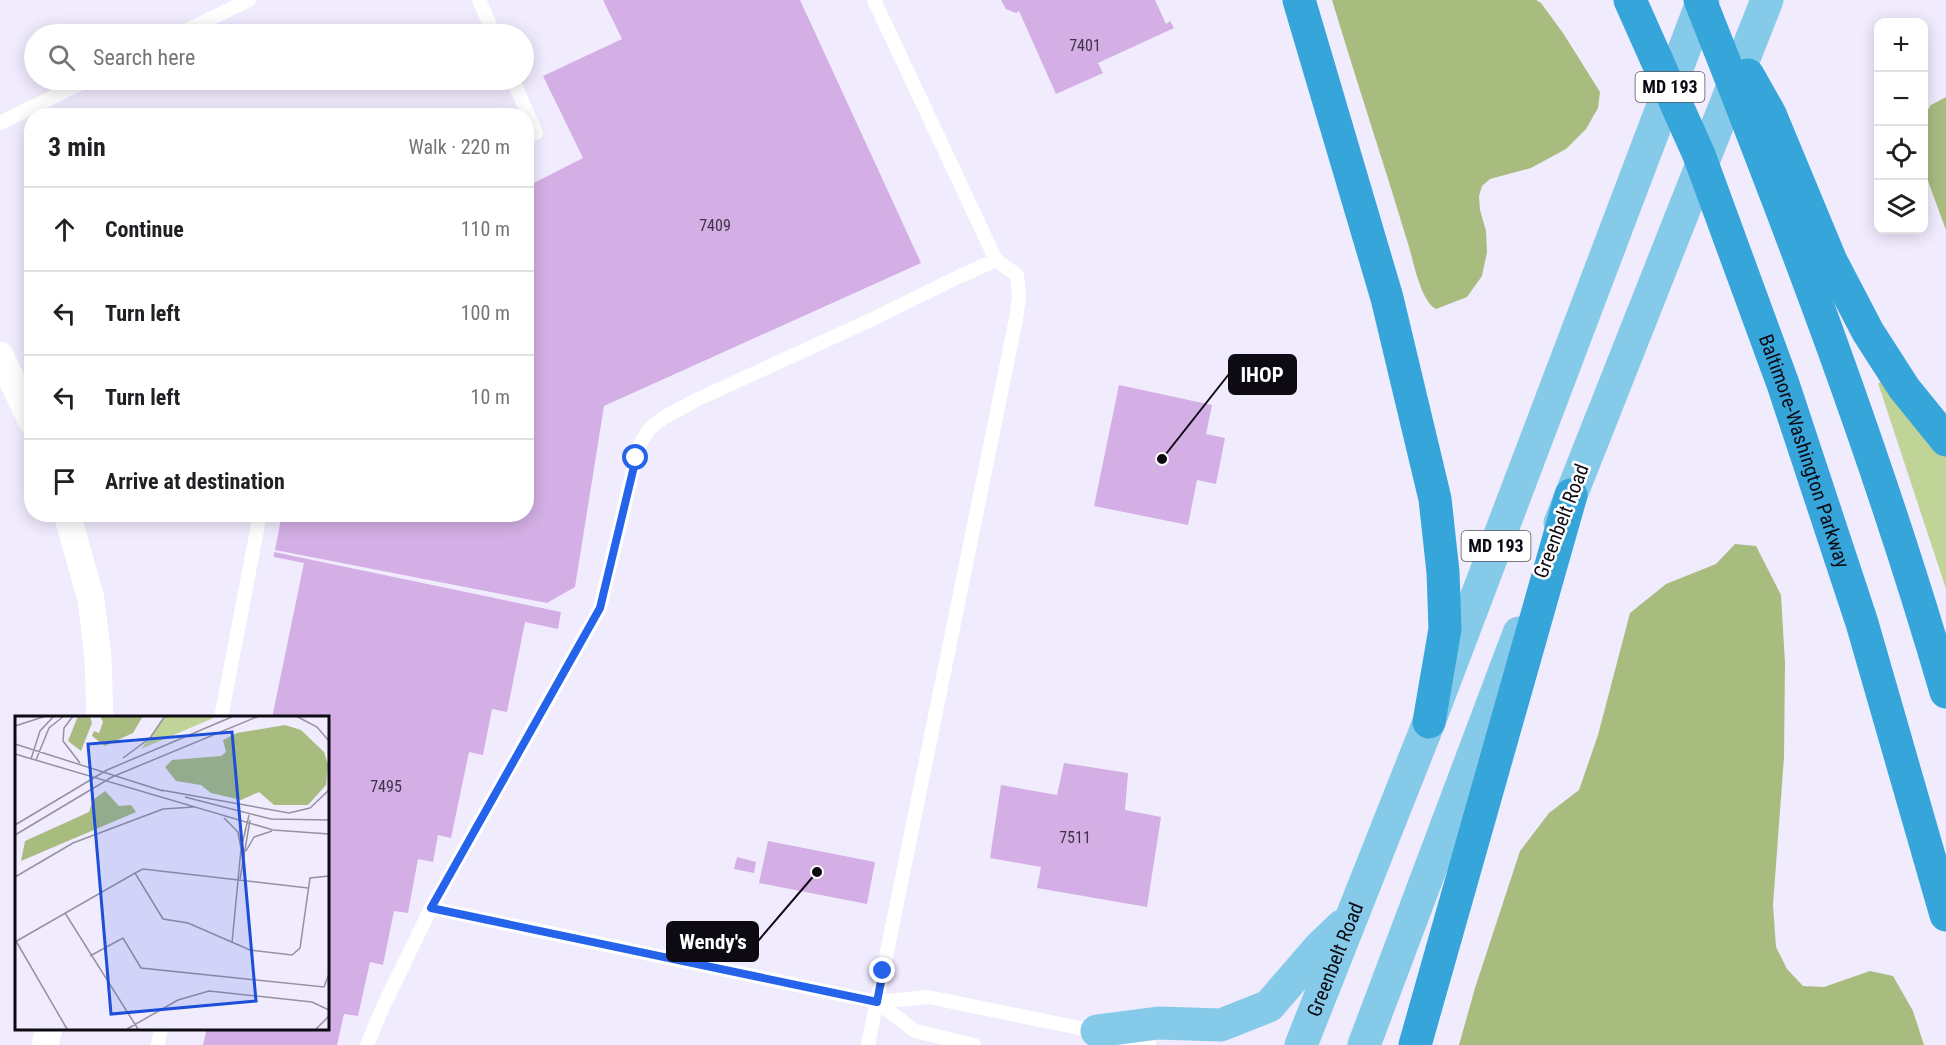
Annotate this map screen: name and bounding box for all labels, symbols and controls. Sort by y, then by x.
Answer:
map controls [1874,18,1928,234]
button: + [1874,18,1928,72]
search box [24,24,534,90]
house number: 7401 [1069,36,1101,55]
icon: search [45,41,78,74]
text: Search here [93,45,195,70]
road number: MD 193 [1636,72,1704,102]
button: − [1874,72,1928,126]
button: locate [1874,126,1928,180]
text: 3 min [48,132,106,162]
text: Walk · 220 m [409,135,510,159]
button: layers [1874,180,1928,234]
icon: ahead [48,213,81,246]
house number: 7409 [699,216,731,235]
text: Continue [105,217,184,242]
text: 110 m [461,217,510,241]
icon: left [48,297,81,330]
text: Turn left [105,301,180,326]
text: 100 m [461,301,510,325]
street label: Baltimore-Washington Parkway [1754,331,1855,571]
callout: IHOP [1229,355,1296,394]
text: IHOP [1240,363,1284,387]
icon: left [48,381,81,414]
text: Turn left [105,385,180,410]
text: 10 m [471,385,510,409]
route start [622,444,648,470]
street label: Greenbelt Road [1528,460,1594,582]
icon: arrive [48,465,81,498]
text: Arrive at destination [105,469,285,494]
road number: MD 193 [1462,531,1530,561]
inset map [15,716,328,1030]
house number: 7495 [370,777,402,796]
house number: 7511 [1059,828,1091,847]
street label: Greenbelt Road [1301,899,1368,1020]
callout: Wendy's [667,922,758,961]
text: Wendy's [679,930,747,954]
route end [869,957,895,983]

